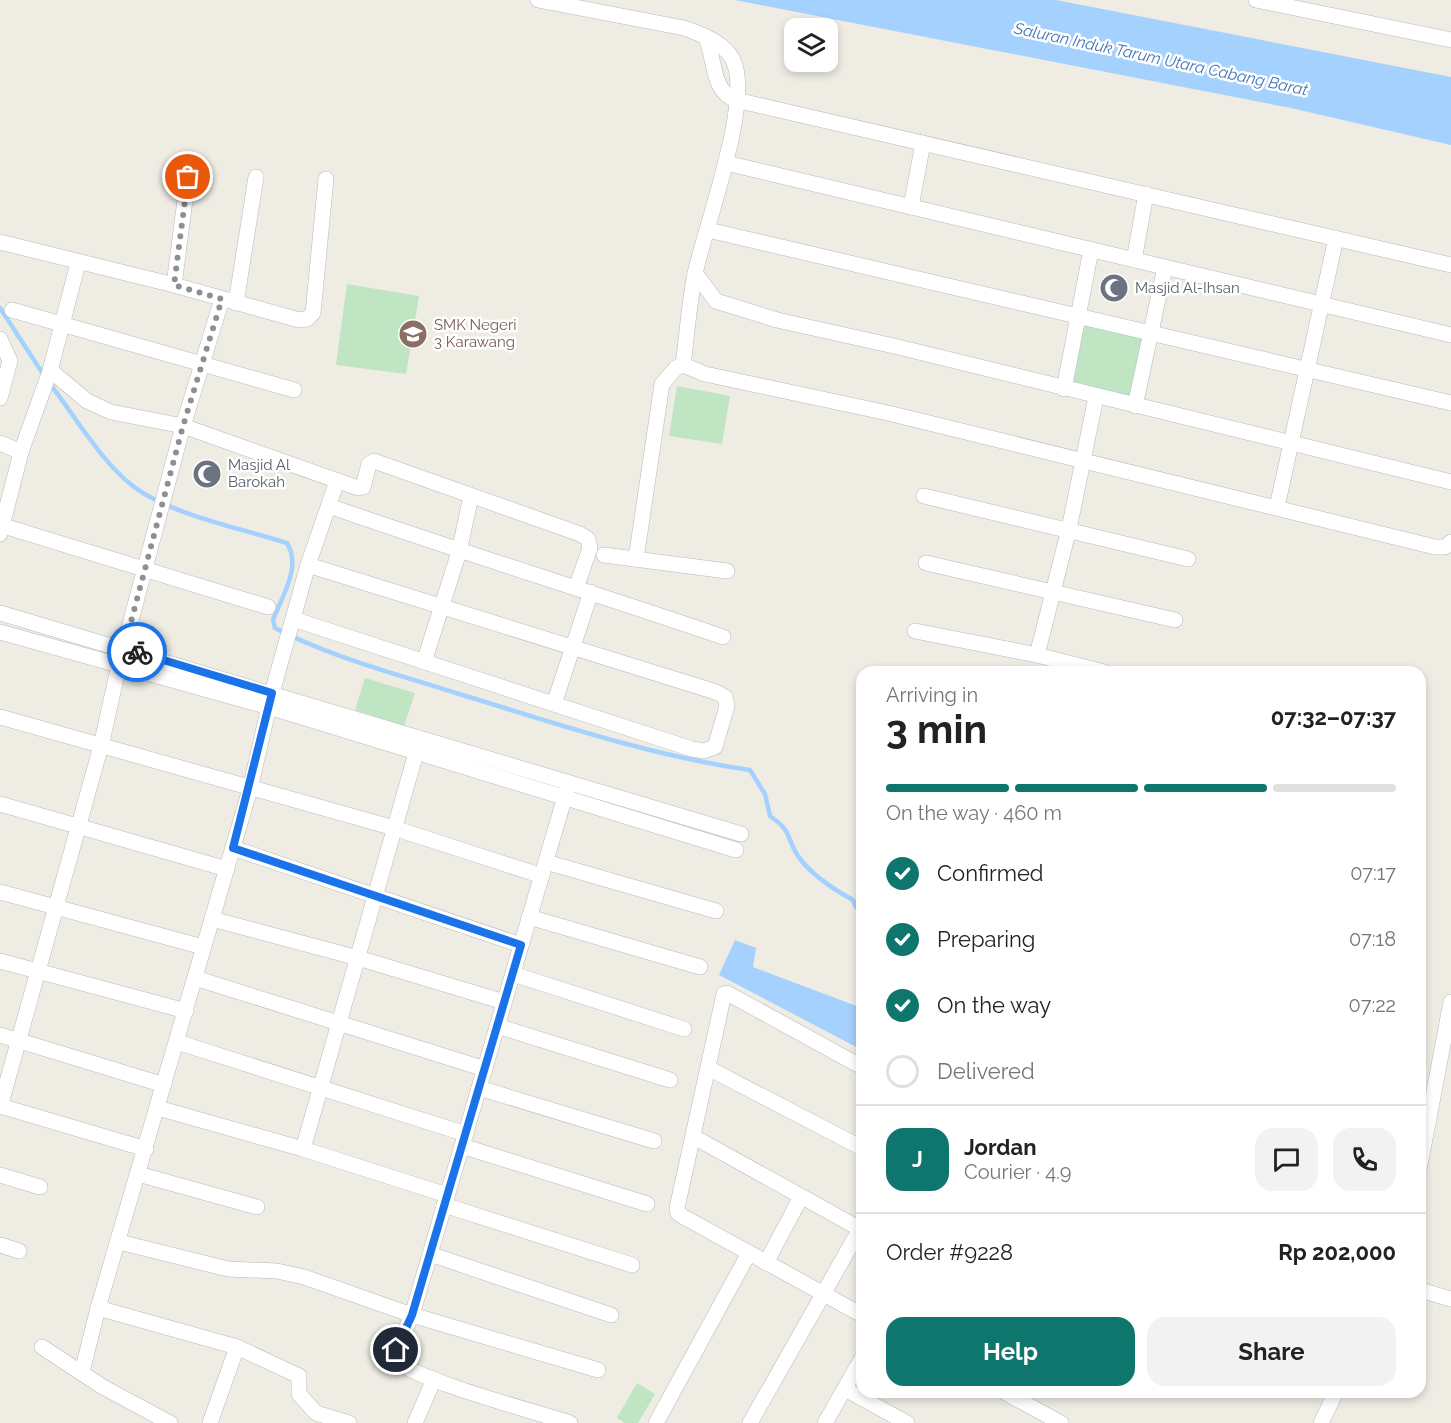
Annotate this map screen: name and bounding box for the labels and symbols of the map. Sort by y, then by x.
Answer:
water label: Saluran Induk Tarum Utara Cabang Barat [1011,18,1310,100]
pin [162,151,213,202]
mosque icon: Masjid Al-Ihsan [1098,272,1130,304]
place label: Masjid Al-Ihsan [1135,279,1240,297]
place label: SMK Negeri 3 Karawang [434,316,516,351]
school or university icon: SMK Negeri 3 Karawang [397,318,429,350]
place label: Masjid Al Barokah [228,456,291,491]
mosque icon: Masjid Al Barokah [191,458,223,490]
courier [107,622,167,682]
pin [370,1324,421,1375]

